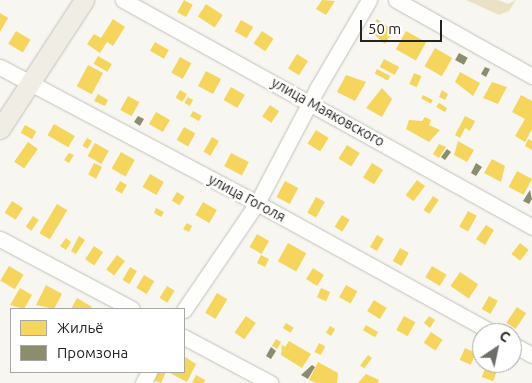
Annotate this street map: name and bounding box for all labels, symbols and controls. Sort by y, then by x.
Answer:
scale bar [362,10,444,42]
text: 50 m [368,20,401,37]
street label: улица Маяковского [269,74,387,150]
street label: улица Гоголя [206,171,288,225]
legend [10,308,185,373]
text: Жильё [57,319,104,336]
north arrow [472,323,522,373]
text: С [497,327,513,346]
text: Промзона [57,344,128,361]

